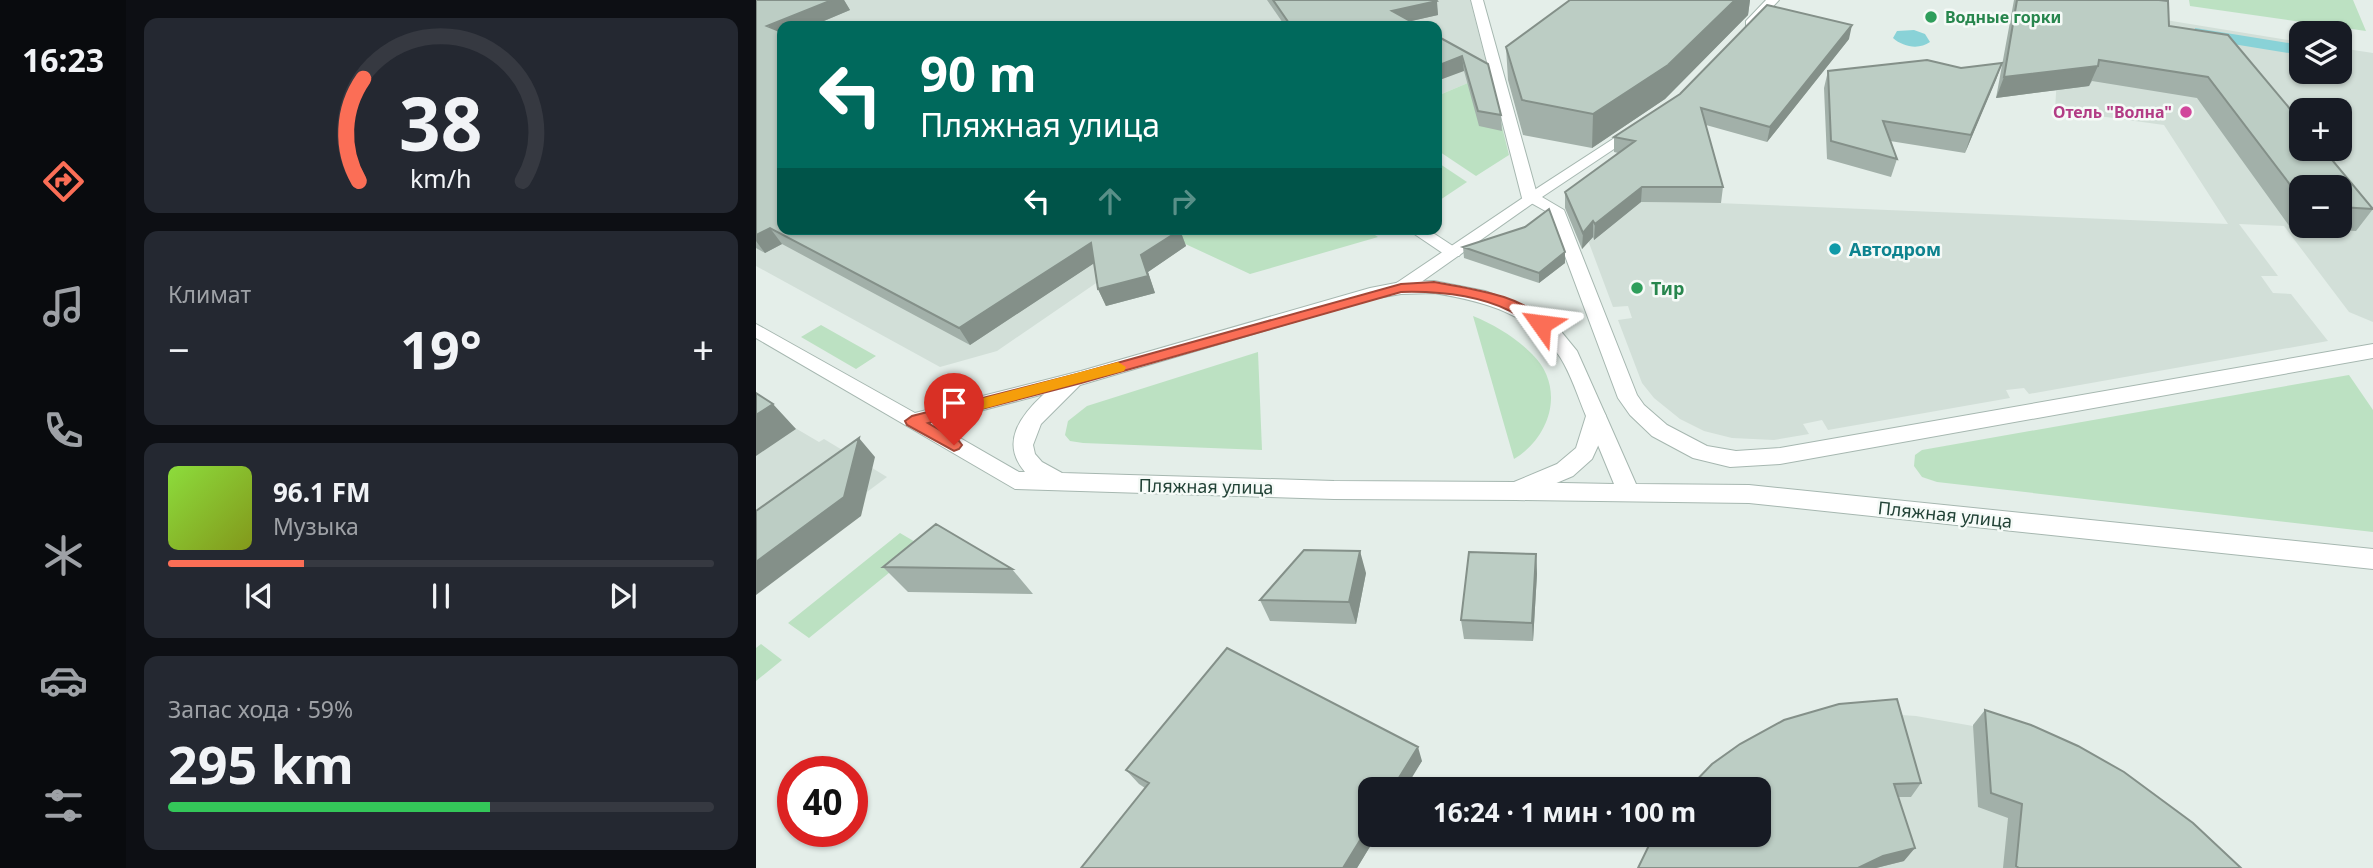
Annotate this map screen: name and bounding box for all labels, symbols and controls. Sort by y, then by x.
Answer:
place label: Водные горки [1945,6,2061,28]
marker: Водные горки [1923,9,1939,25]
map controls [2289,21,2352,238]
button: layers [2289,21,2352,84]
text: 16:23 [22,38,104,81]
text: 90 m [920,40,1037,106]
icon: left [805,49,896,140]
text: 38 [399,74,483,173]
button: + [2289,98,2352,161]
place label: Отель "Волна" [2053,101,2172,123]
text: Пляжная улица [920,103,1160,146]
marker: Отель "Волна" [2178,104,2194,120]
icon: directions [39,157,88,206]
text: km/h [410,161,472,195]
button: − [2289,175,2352,238]
icon: left [1018,182,1056,220]
icon: ahead [1091,182,1129,220]
icon: right [1164,182,1202,220]
place label: Автодром [1849,237,1941,261]
marker: Автодром [1827,241,1843,257]
place label: Тир [1651,276,1684,300]
text: Климат [168,278,251,310]
marker: Тир [1629,280,1645,296]
icon: music [39,282,88,331]
position arrow [1504,287,1578,361]
text: 19° [400,313,482,384]
text: − [168,323,190,375]
text: + [692,323,714,375]
pin [924,373,984,445]
icon: arrive [935,384,973,422]
icon: phone [39,406,88,455]
street label: Пляжная улица [1138,473,1274,499]
text: 96.1 FM [273,474,370,510]
street label: Пляжная улица [1877,495,2013,533]
text: Музыка [273,510,359,542]
icon: climate [39,531,88,580]
icon: previous [240,577,278,615]
icon: pause [422,577,460,615]
icon: next [604,577,642,615]
icon: car [39,656,88,705]
text: Запас хода · 59% [168,693,353,725]
text: 295 km [168,728,354,799]
speed limit sign: 40 [777,756,868,847]
icon: filters [39,781,88,830]
text: 16:24 · 1 мин · 100 m [1433,794,1696,830]

